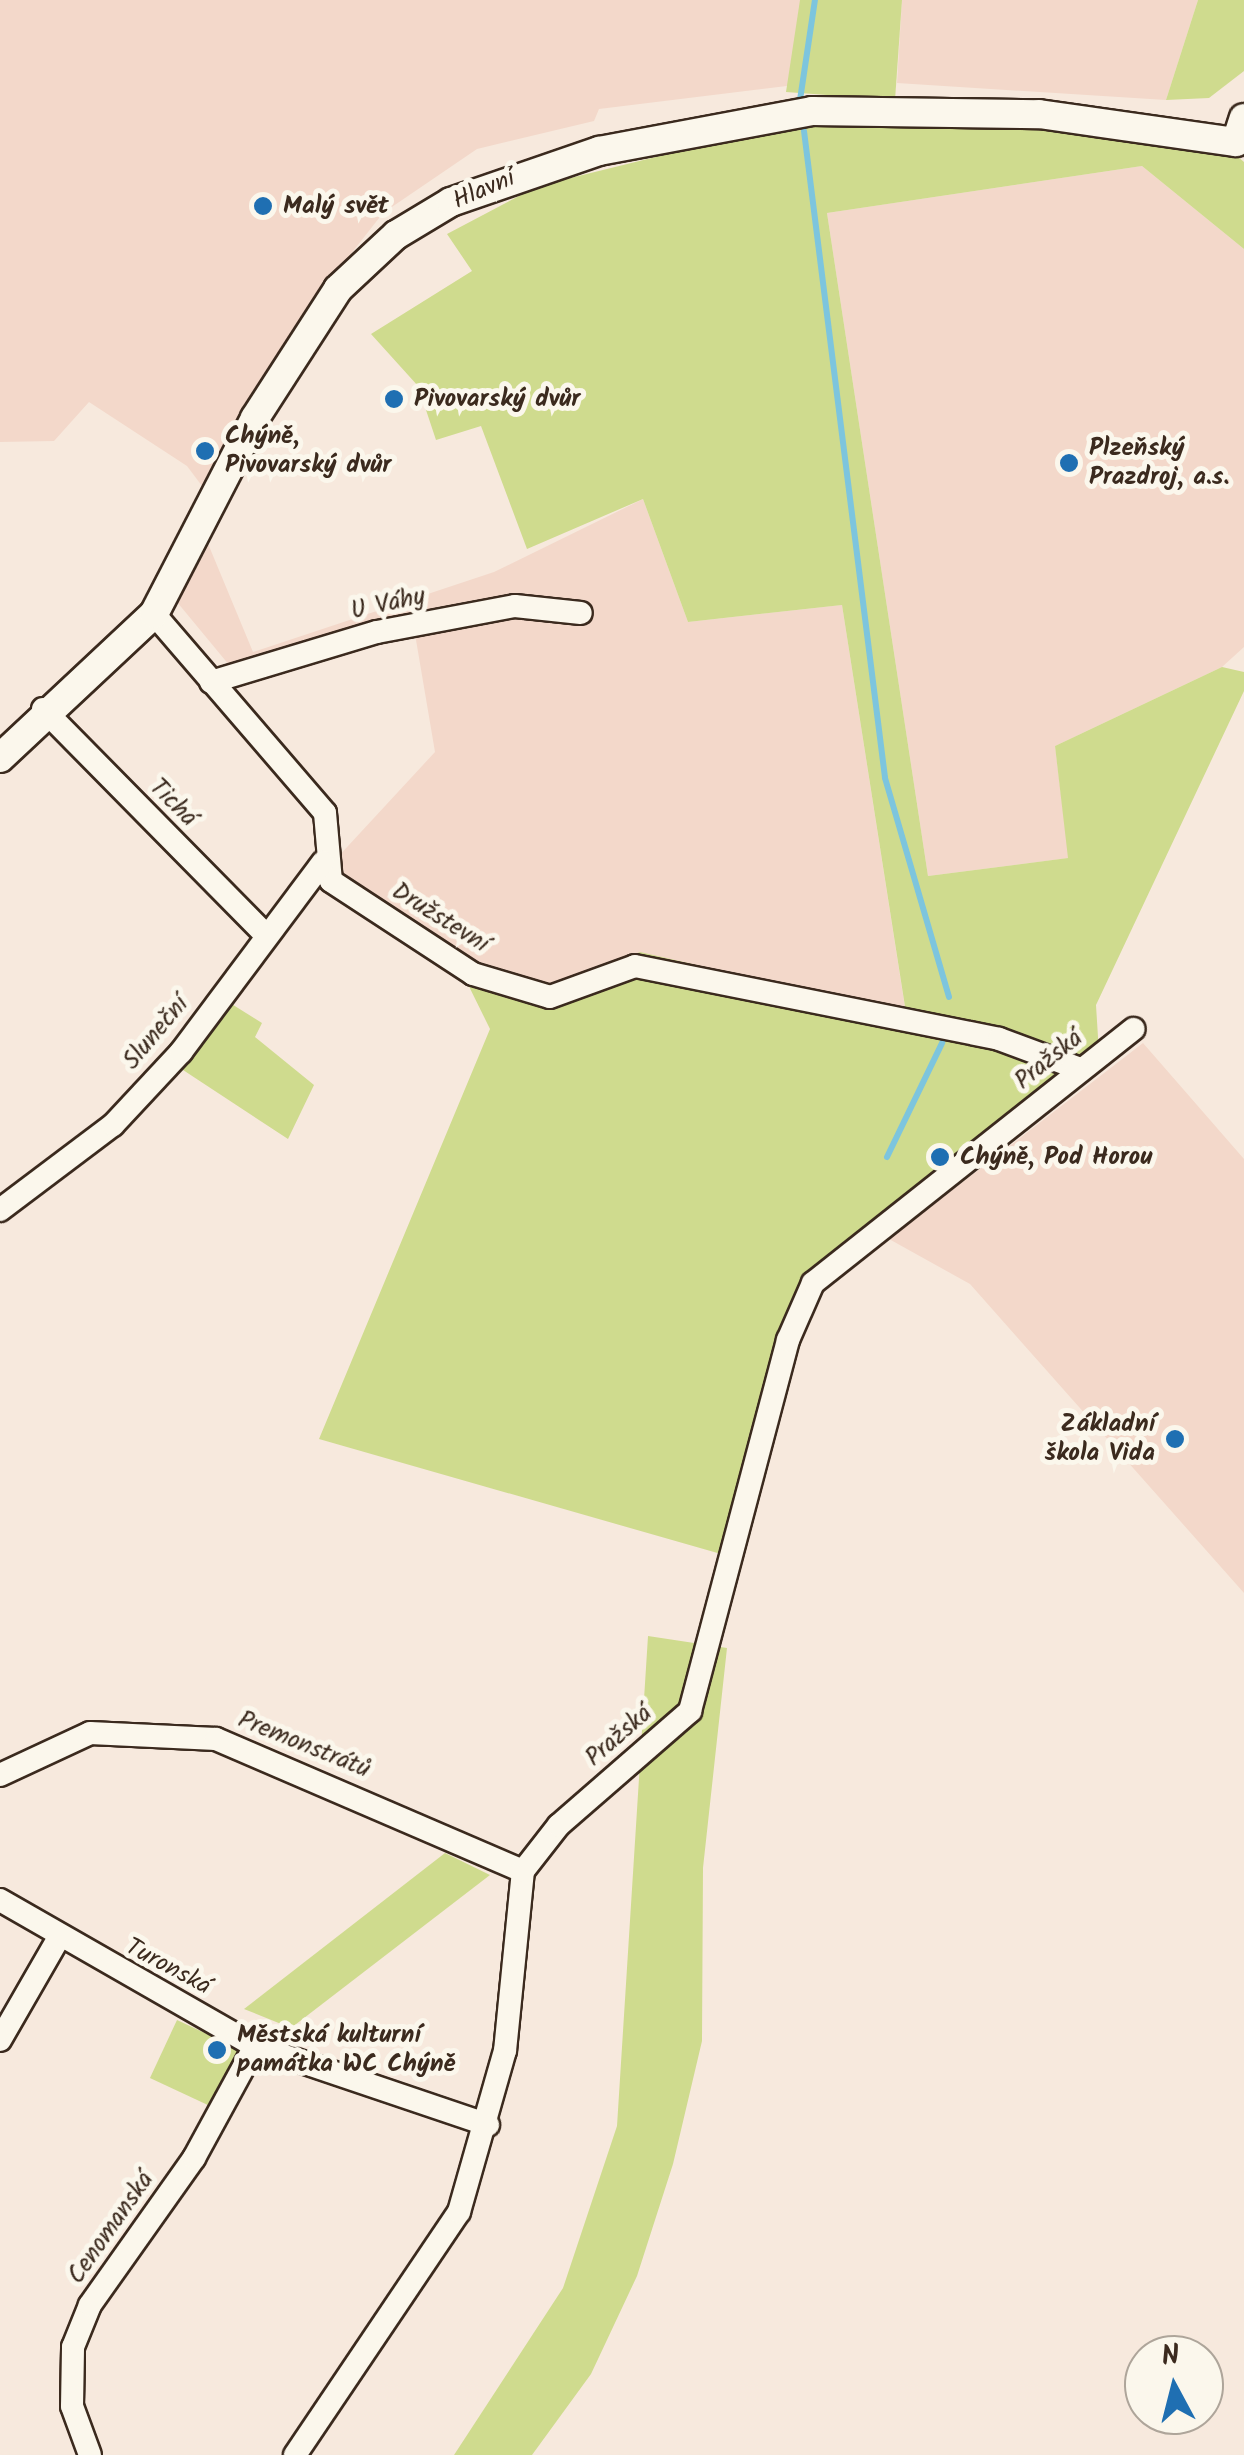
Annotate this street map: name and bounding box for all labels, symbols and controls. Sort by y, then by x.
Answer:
street label: Hlavní [448,164,520,216]
place label: Malý svět [283,191,389,221]
marker: Malý svět [252,195,274,217]
place label: Pivovarský dvůr [414,384,580,414]
marker: Pivovarský dvůr [383,388,405,410]
place label: Chýně, Pivovarský dvůr [225,422,391,481]
place label: Plzeňský Prazdroj, a.s. [1089,434,1229,493]
marker: Chýně, Pivovarský dvůr [194,440,216,462]
marker: Plzeňský Prazdroj, a.s. [1058,452,1080,474]
street label: U Váhy [348,582,428,626]
street label: Tichá [143,773,203,833]
street label: Družstevní [386,876,494,960]
street label: Sluneční [117,990,195,1076]
street label: Pražská [1009,1024,1089,1096]
place label: Chýně, Pod Horou [960,1142,1152,1172]
marker: Chýně, Pod Horou [929,1146,951,1168]
place label: Základní škola Vida [1045,1410,1155,1469]
marker: Základní škola Vida [1164,1428,1186,1450]
street label: Pražská [580,1699,658,1773]
street label: Premonstrátů [234,1705,374,1785]
street label: Turonská [120,1932,216,2002]
place label: Městská kulturní památka WC Chýně [237,2021,455,2080]
marker: Městská kulturní památka WC Chýně [206,2039,228,2061]
street label: Cenomanská [61,2166,161,2290]
text: N [1159,2333,1182,2380]
north arrow [1124,2335,1224,2435]

